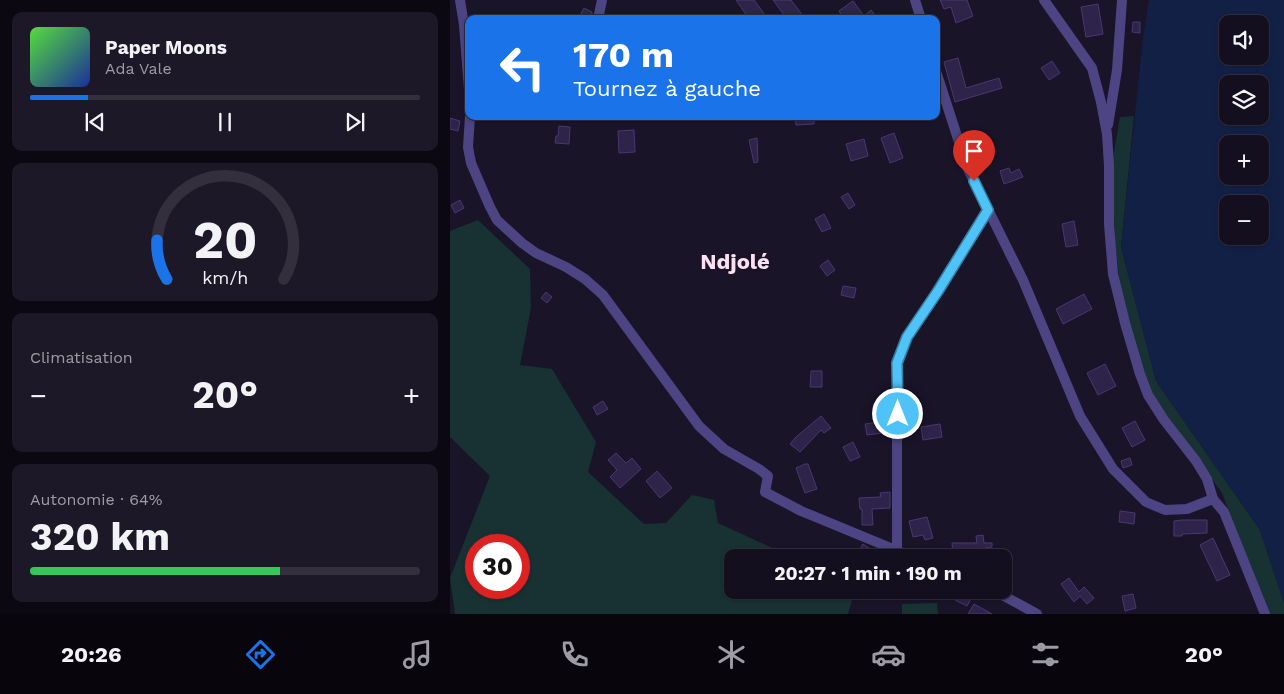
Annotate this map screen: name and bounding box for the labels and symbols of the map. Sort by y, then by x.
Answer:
pin [953,130,995,181]
district label: Ndjolé [700,249,770,274]
position arrow [871,387,923,439]
speed limit sign: 30 [465,534,530,599]

